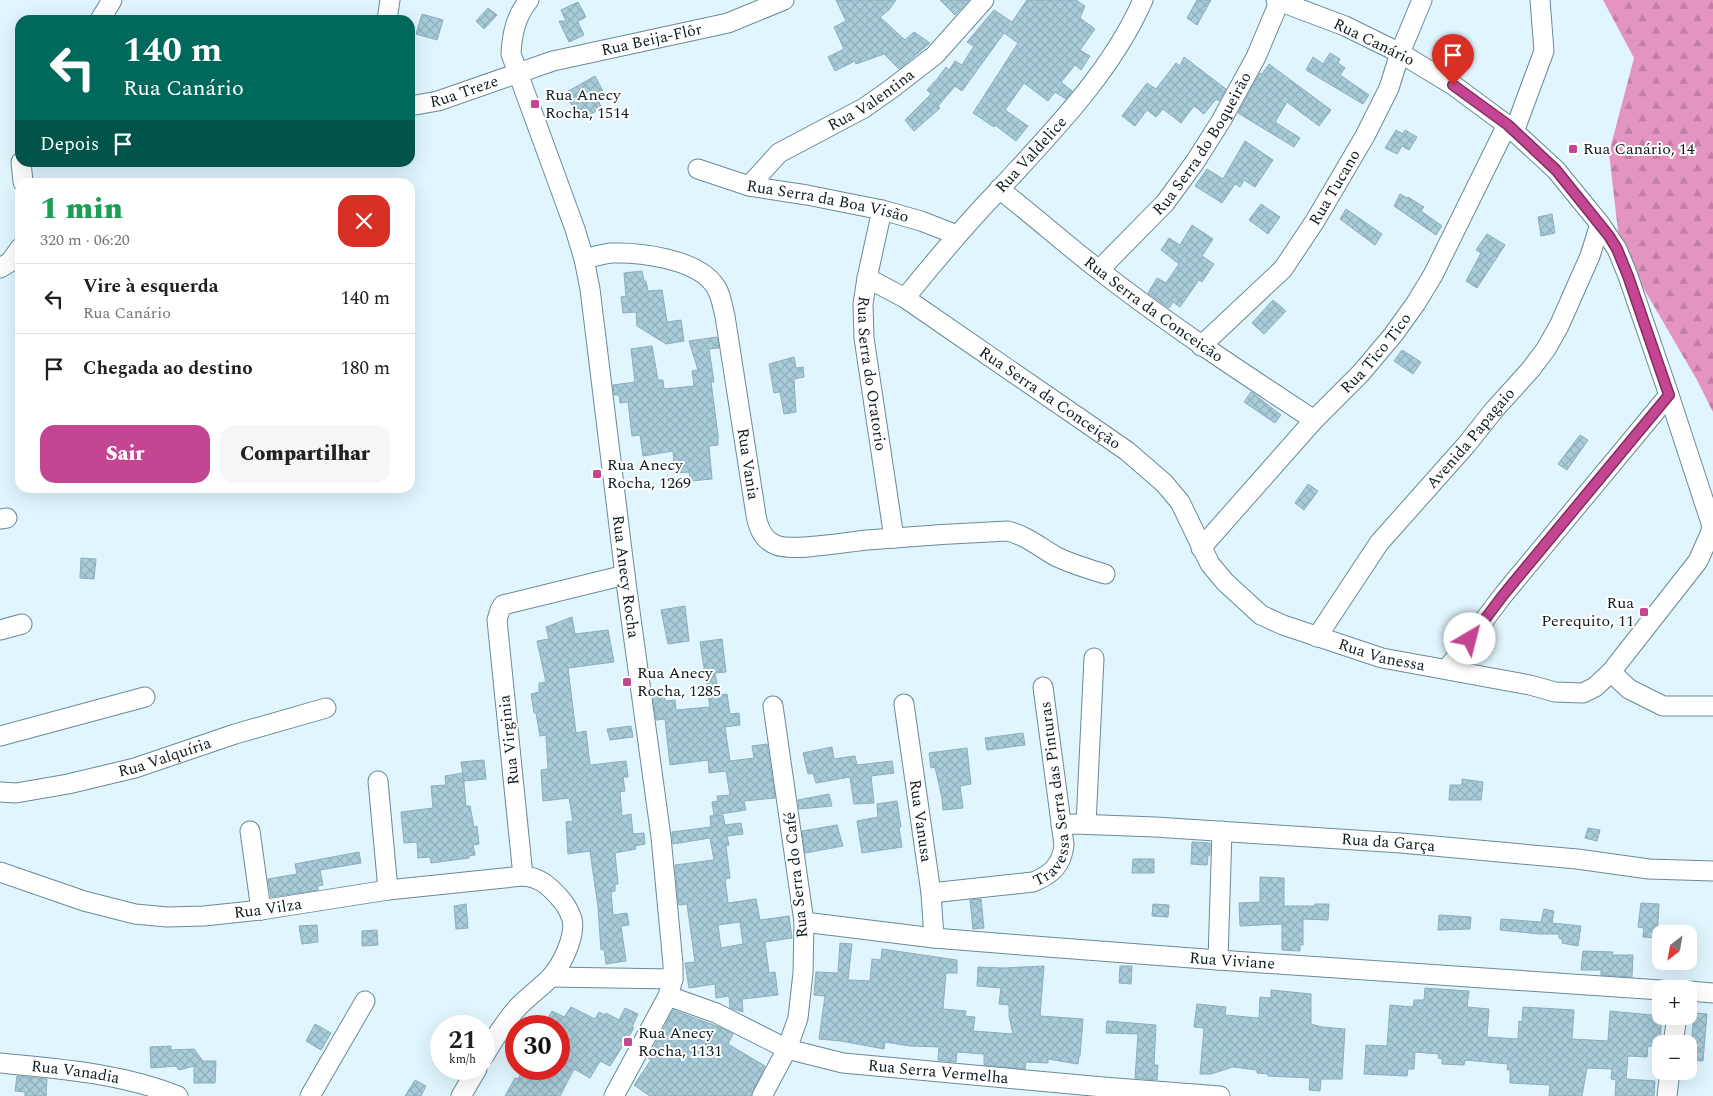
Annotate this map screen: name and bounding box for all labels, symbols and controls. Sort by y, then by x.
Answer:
street label: Rua Canário [1329,12,1419,72]
street label: Rua Beija-Flôr [599,17,704,62]
text: 140 m [123,24,222,77]
pin [1432,34,1474,85]
icon: left [40,35,105,100]
icon: arrive [1439,41,1467,69]
street label: Rua Valentina [823,63,920,137]
street label: Rua Serra do Boqueirão [1147,68,1258,221]
street label: Rua Treze [428,69,502,114]
text: Rua Canário [123,72,244,105]
place label: Rua Anecy Rocha, 1514 [545,83,629,125]
marker: Rua Anecy Rocha, 1514 [529,98,541,110]
street label: Rua Valdelice [990,111,1073,199]
text: Depois [40,130,99,159]
icon: arrive [109,130,137,158]
place label: Rua Canário, 14 [1583,137,1695,161]
marker: Rua Canário, 14 [1567,143,1579,155]
street label: Rua Tucano [1303,145,1366,230]
street label: Rua Serra da Boa Visão [745,174,912,229]
text: 1 min [40,186,123,232]
button: close [338,195,390,247]
text: 320 m · 06:20 [40,228,130,252]
street label: Rua Serra da Conceicão [1079,250,1228,368]
text: Vire à esquerda [83,272,219,301]
text: 140 m [340,284,390,313]
icon: left [40,285,68,313]
street label: Rua Serra do Oratorio [851,294,893,453]
text: Rua Canário [83,301,171,325]
street label: Rua Tico Tico [1335,308,1417,399]
street label: Rua Serra da Conceição [974,340,1126,455]
text: Chegada ao destino [83,354,253,383]
text: 180 m [340,354,390,383]
icon: arrive [40,355,68,383]
street label: Avenida Papagaio [1421,382,1521,494]
button: Sair [40,425,210,483]
button: Compartilhar [220,425,390,483]
street label: Rua Vania [731,426,765,502]
place label: Rua Anecy Rocha, 1269 [607,453,691,495]
marker: Rua Anecy Rocha, 1269 [591,468,603,480]
street label: Rua Anecy Rocha [606,514,646,640]
place label: Rua Perequito, 11 [1541,591,1634,633]
marker: Rua Perequito, 11 [1638,606,1650,618]
position arrow [1443,612,1495,664]
street label: Rua Vanessa [1335,632,1427,678]
place label: Rua Anecy Rocha, 1285 [637,661,721,703]
marker: Rua Anecy Rocha, 1285 [621,676,633,688]
street label: Rua Virginia [492,694,526,786]
street label: Travessa Serra das Pinturas [1029,700,1076,893]
street label: Rua Valquíria [115,731,215,784]
street label: Rua Vanusa [903,778,938,864]
street label: Rua Serra do Café [777,810,815,939]
street label: Rua da Garça [1341,827,1437,858]
street label: Rua Vilza [233,892,304,925]
north arrow [1652,925,1698,970]
map controls [1652,925,1697,1080]
street label: Rua Viviane [1188,946,1276,976]
button: + [1652,980,1697,1025]
speed limit sign: 30 [505,1015,570,1080]
place label: Rua Anecy Rocha, 1131 [638,1021,722,1063]
text: 21 [448,1022,477,1060]
button: − [1652,1035,1697,1080]
marker: Rua Anecy Rocha, 1131 [622,1036,634,1048]
text: km/h [449,1050,476,1069]
street label: Rua Serra Vermelha [867,1053,1010,1090]
street label: Rua Vanadia [30,1054,122,1090]

